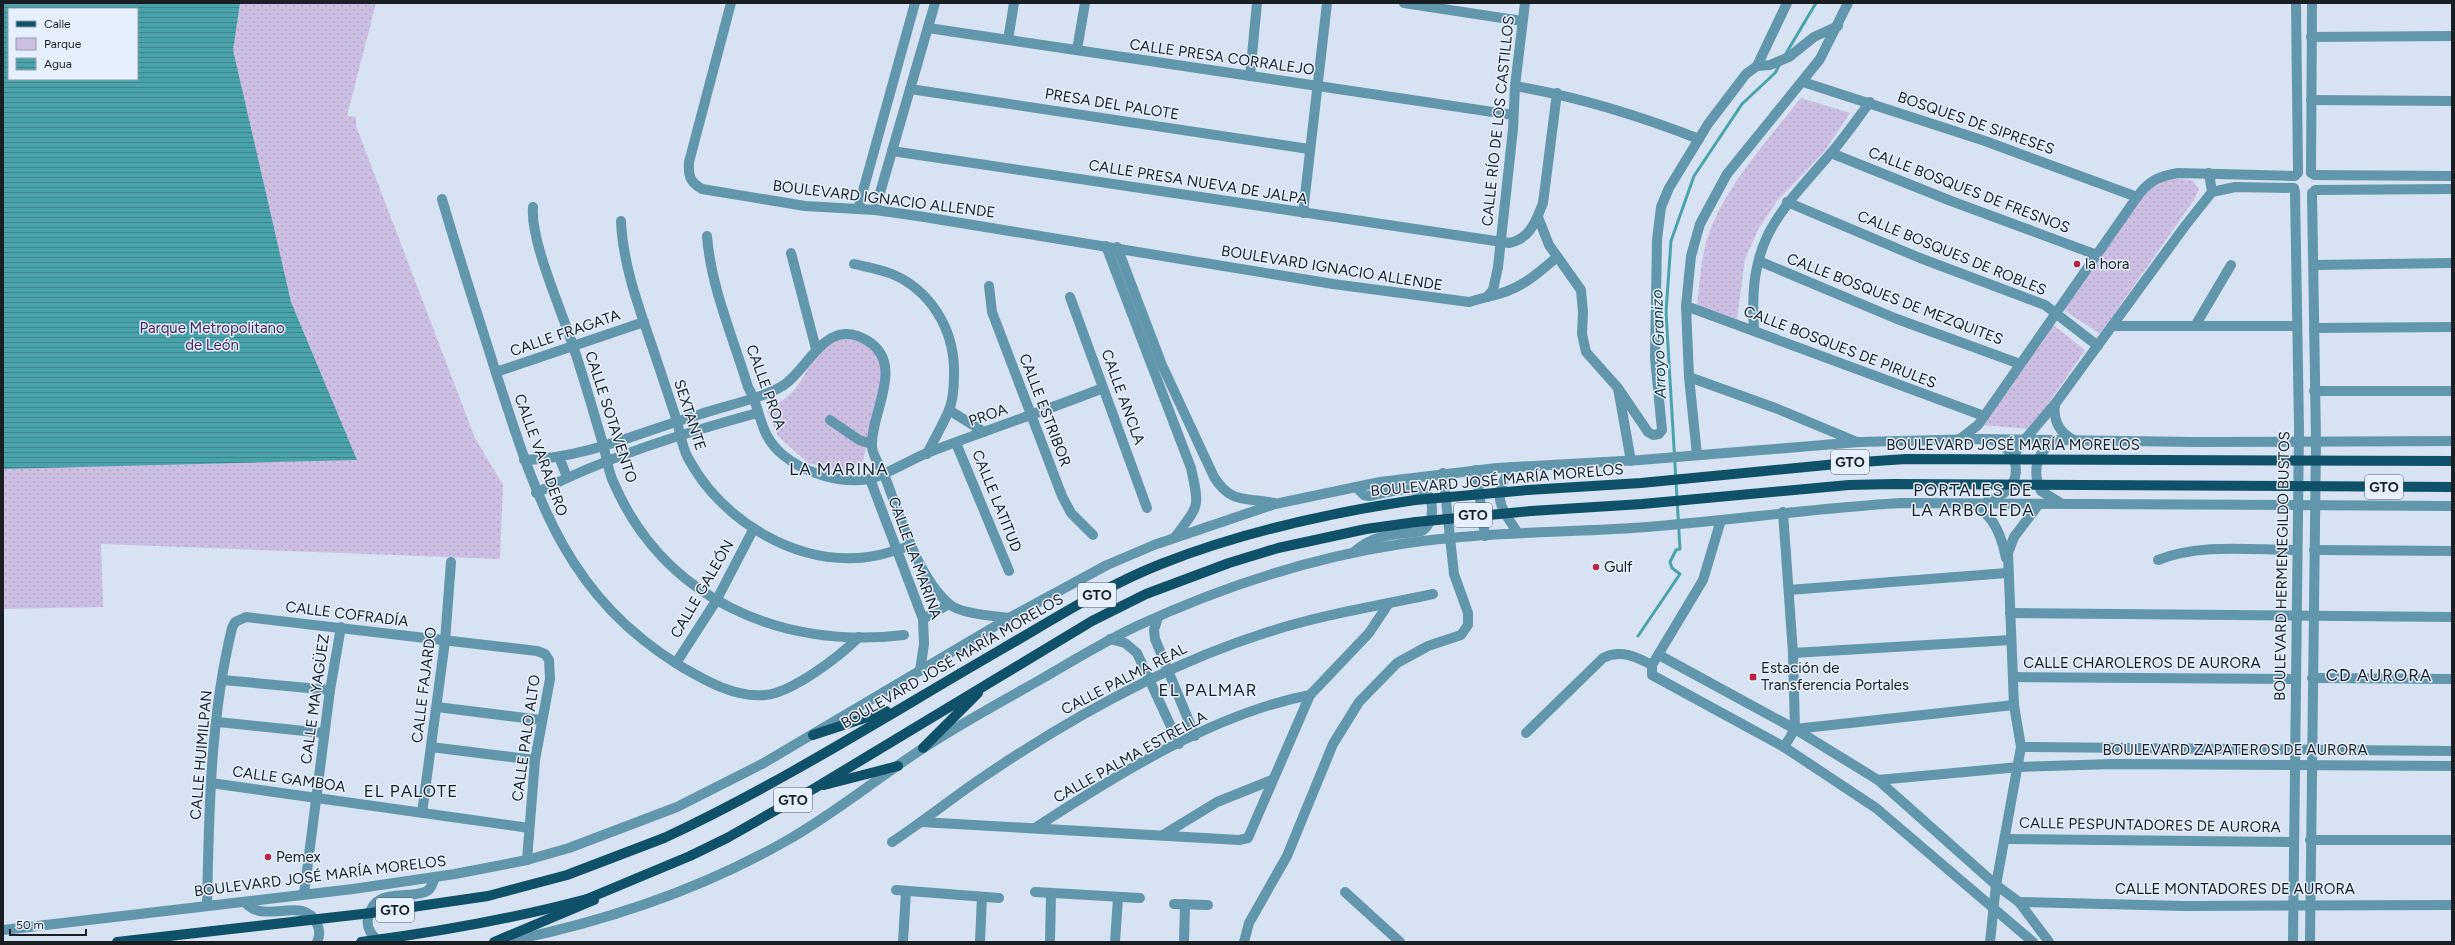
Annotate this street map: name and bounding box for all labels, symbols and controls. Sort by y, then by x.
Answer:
legend [8,8,138,80]
street label: CALLE RÍO DE LOS CASTILLOS [1478,15,1518,227]
text: Calle [44,17,71,31]
street label: CALLE PRESA CORRALEJO [1128,35,1316,79]
text: Parque [44,37,82,51]
text: Agua [44,57,72,71]
street label: PRESA DEL PALOTE [1044,84,1180,124]
street label: BOSQUES DE SIPRESES [1895,88,2057,158]
street label: CALLE BOSQUES DE FRESNOS [1866,143,2072,237]
street label: CALLE PRESA NUEVA DE JALPA [1087,156,1309,208]
street label: BOULEVARD IGNACIO ALLENDE [772,176,996,222]
street label: CALLE BOSQUES DE ROBLES [1855,207,2049,299]
street label: BOULEVARD IGNACIO ALLENDE [1220,242,1444,294]
street label: CALLE BOSQUES DE MEZQUITES [1784,249,2006,349]
place label: la hora [2085,255,2129,273]
marker: la hora [2072,259,2082,269]
water label: Arroyo Granizo [1647,289,1670,400]
street label: CALLE BOSQUES DE PIRULES [1741,302,1939,392]
street label: CALLE FRAGATA [508,306,622,360]
park label: Parque Metropolitano de León [139,319,285,354]
street label: CALLE PROA [742,342,790,432]
street label: CALLE ANCLA [1097,347,1149,447]
street label: CALLE SOTAVENTO [581,349,641,485]
street label: CALLE ESTRIBOR [1015,351,1075,469]
street label: SEXTANTE [670,377,710,453]
street label: CALLE VARADERO [511,391,571,519]
street label: PROA [966,400,1010,430]
street label: BOULEVARD HERMENEGILDO BUSTOS [2271,431,2293,701]
street label: BOULEVARD JOSÉ MARÍA MORELOS [1886,436,2140,454]
street label: CALLE LATITUD [968,447,1026,555]
road number: GTO [1831,450,1869,474]
district label: LA MARINA [789,459,889,479]
street label: BOULEVARD JOSÉ MARÍA MORELOS [1370,460,1624,500]
road number: GTO [2365,475,2403,499]
district label: PORTALES DE LA ARBOLEDA [1911,480,2035,520]
street label: CALLE LA MARINA [885,494,945,622]
road number: GTO [1454,503,1492,527]
street label: CALLE GALEÓN [667,537,737,641]
place label: Gulf [1604,558,1633,576]
marker: Gulf [1591,562,1601,572]
road number: GTO [1078,583,1116,607]
street label: BOULEVARD JOSÉ MARÍA MORELOS [838,590,1066,732]
street label: CALLE COFRADÍA [284,598,410,630]
street label: CALLE FAJARDO [408,626,440,744]
street label: CALLE MAYAGÜEZ [297,633,333,765]
street label: CALLE PALMA REAL [1058,639,1190,718]
street label: CALLE CHAROLEROS DE AURORA [2023,654,2261,672]
place label: Estación de Transferencia Portales [1761,659,1909,694]
district label: CD AURORA [2326,665,2432,685]
marker: Estación de Transferencia Portales [1748,672,1758,682]
street label: CALLE PALO ALTO [508,674,544,802]
district label: EL PALMAR [1159,680,1257,700]
street label: CALLE HUIMILPAN [186,689,216,821]
street label: CALLE PALMA ESTRELLA [1050,707,1210,807]
street label: BOULEVARD ZAPATEROS DE AURORA [2102,741,2368,759]
street label: CALLE GAMBOA [231,762,347,796]
district label: EL PALOTE [364,781,458,801]
road number: GTO [774,788,812,812]
street label: CALLE PESPUNTADORES DE AURORA [2019,814,2281,836]
place label: Pemex [276,848,321,866]
street label: BOULEVARD JOSÉ MARÍA MORELOS [193,852,447,900]
marker: Pemex [263,852,273,862]
street label: CALLE MONTADORES DE AURORA [2115,880,2355,898]
road number: GTO [376,898,414,922]
scale bar [10,911,86,937]
text: 50 m [16,918,44,932]

